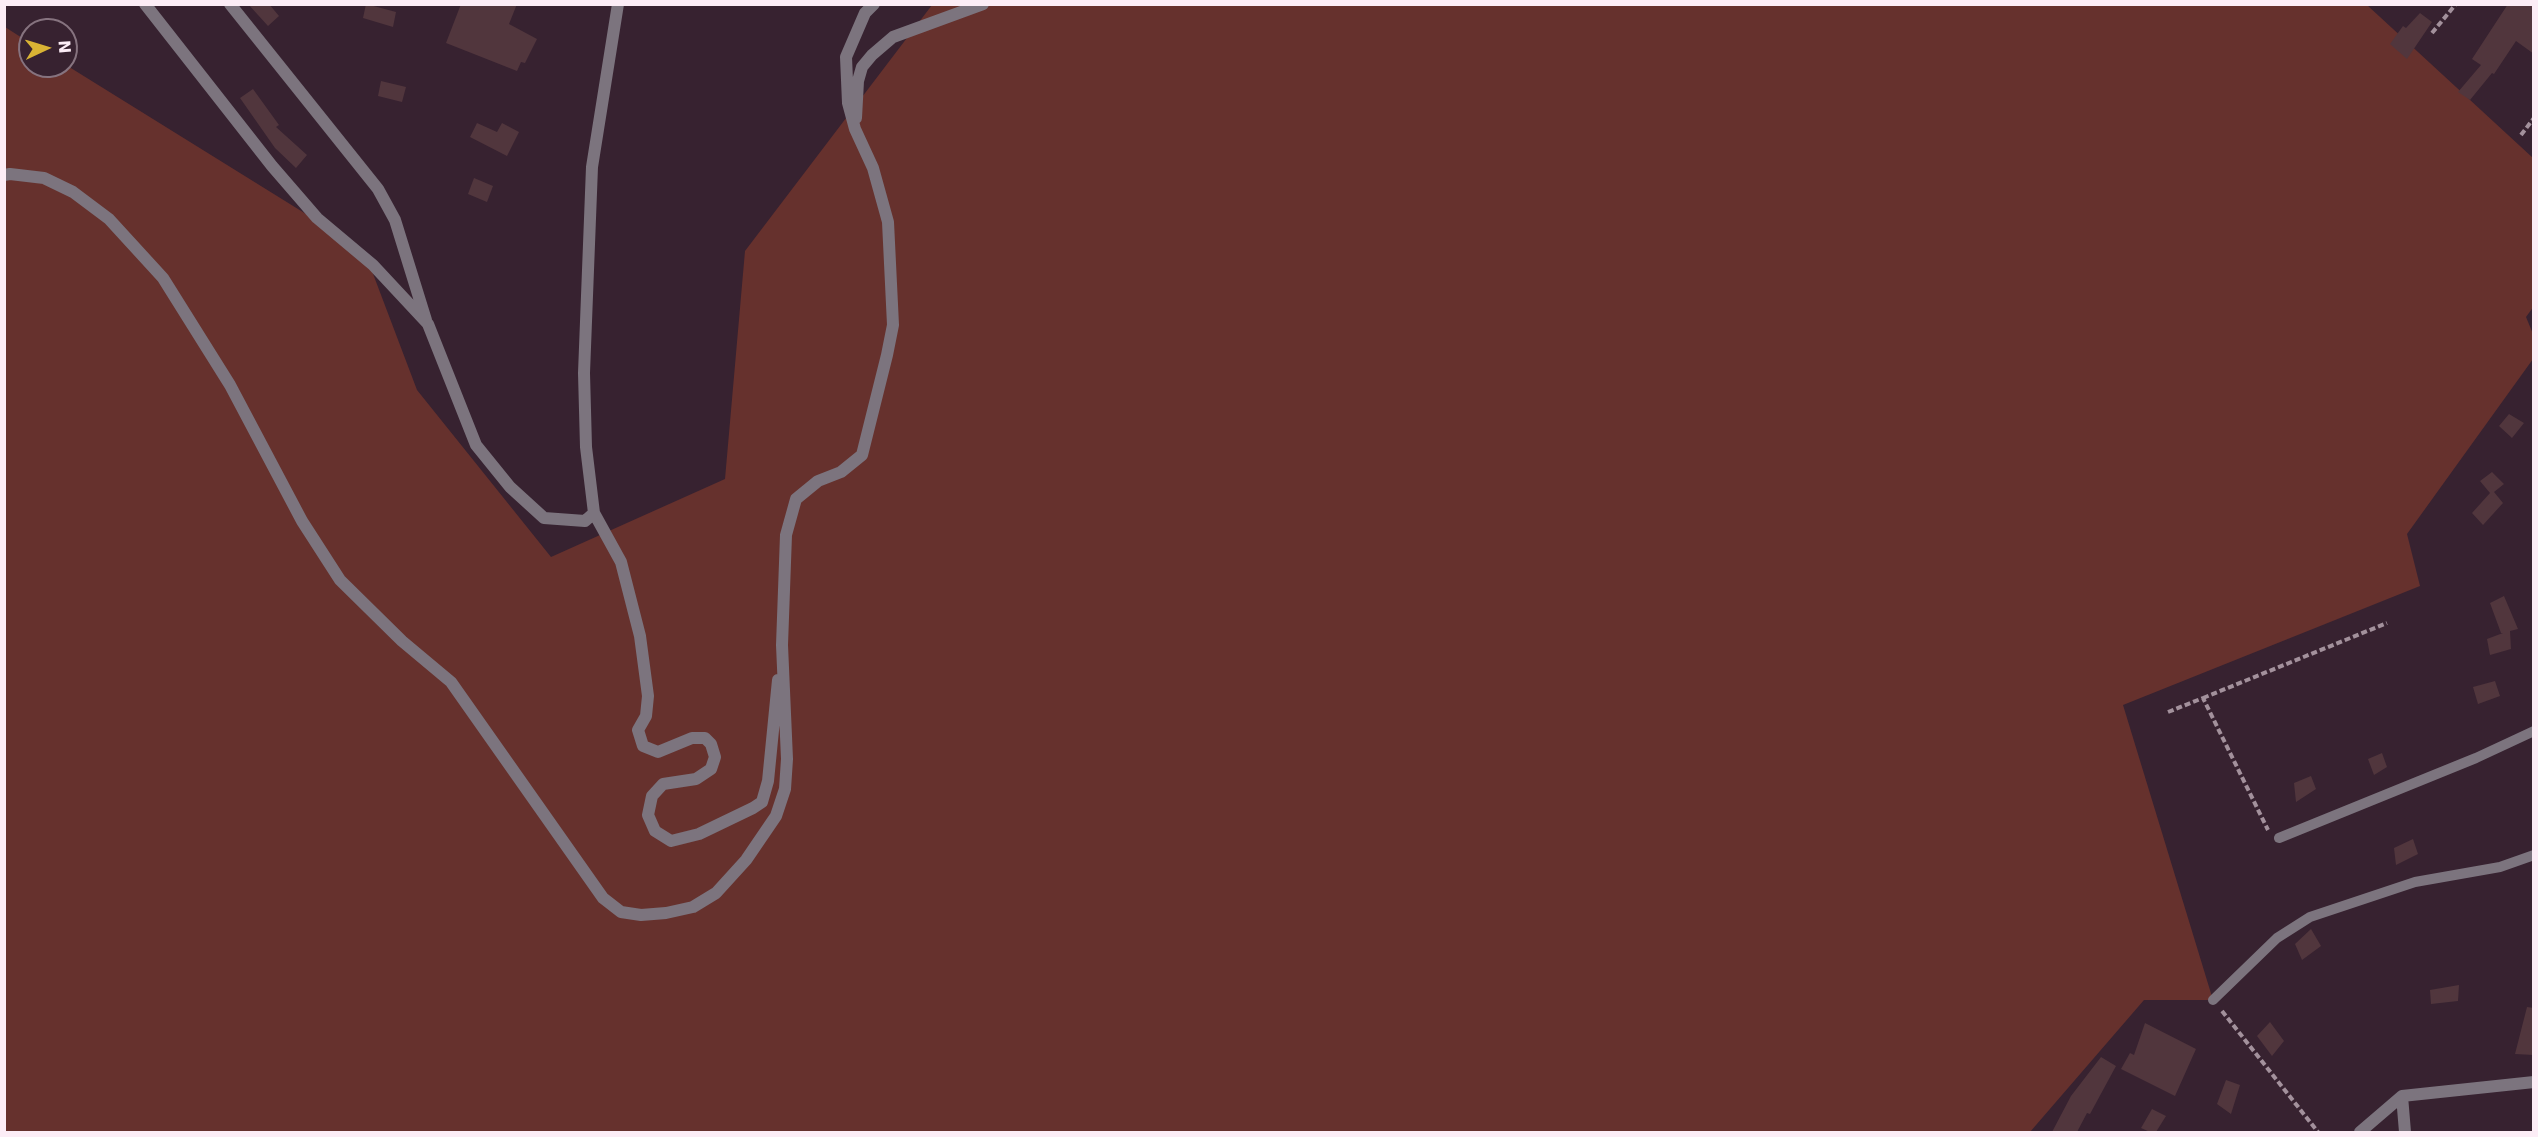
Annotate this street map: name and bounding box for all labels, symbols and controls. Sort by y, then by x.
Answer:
north arrow [18,18,78,78]
text: N [55,39,74,54]

